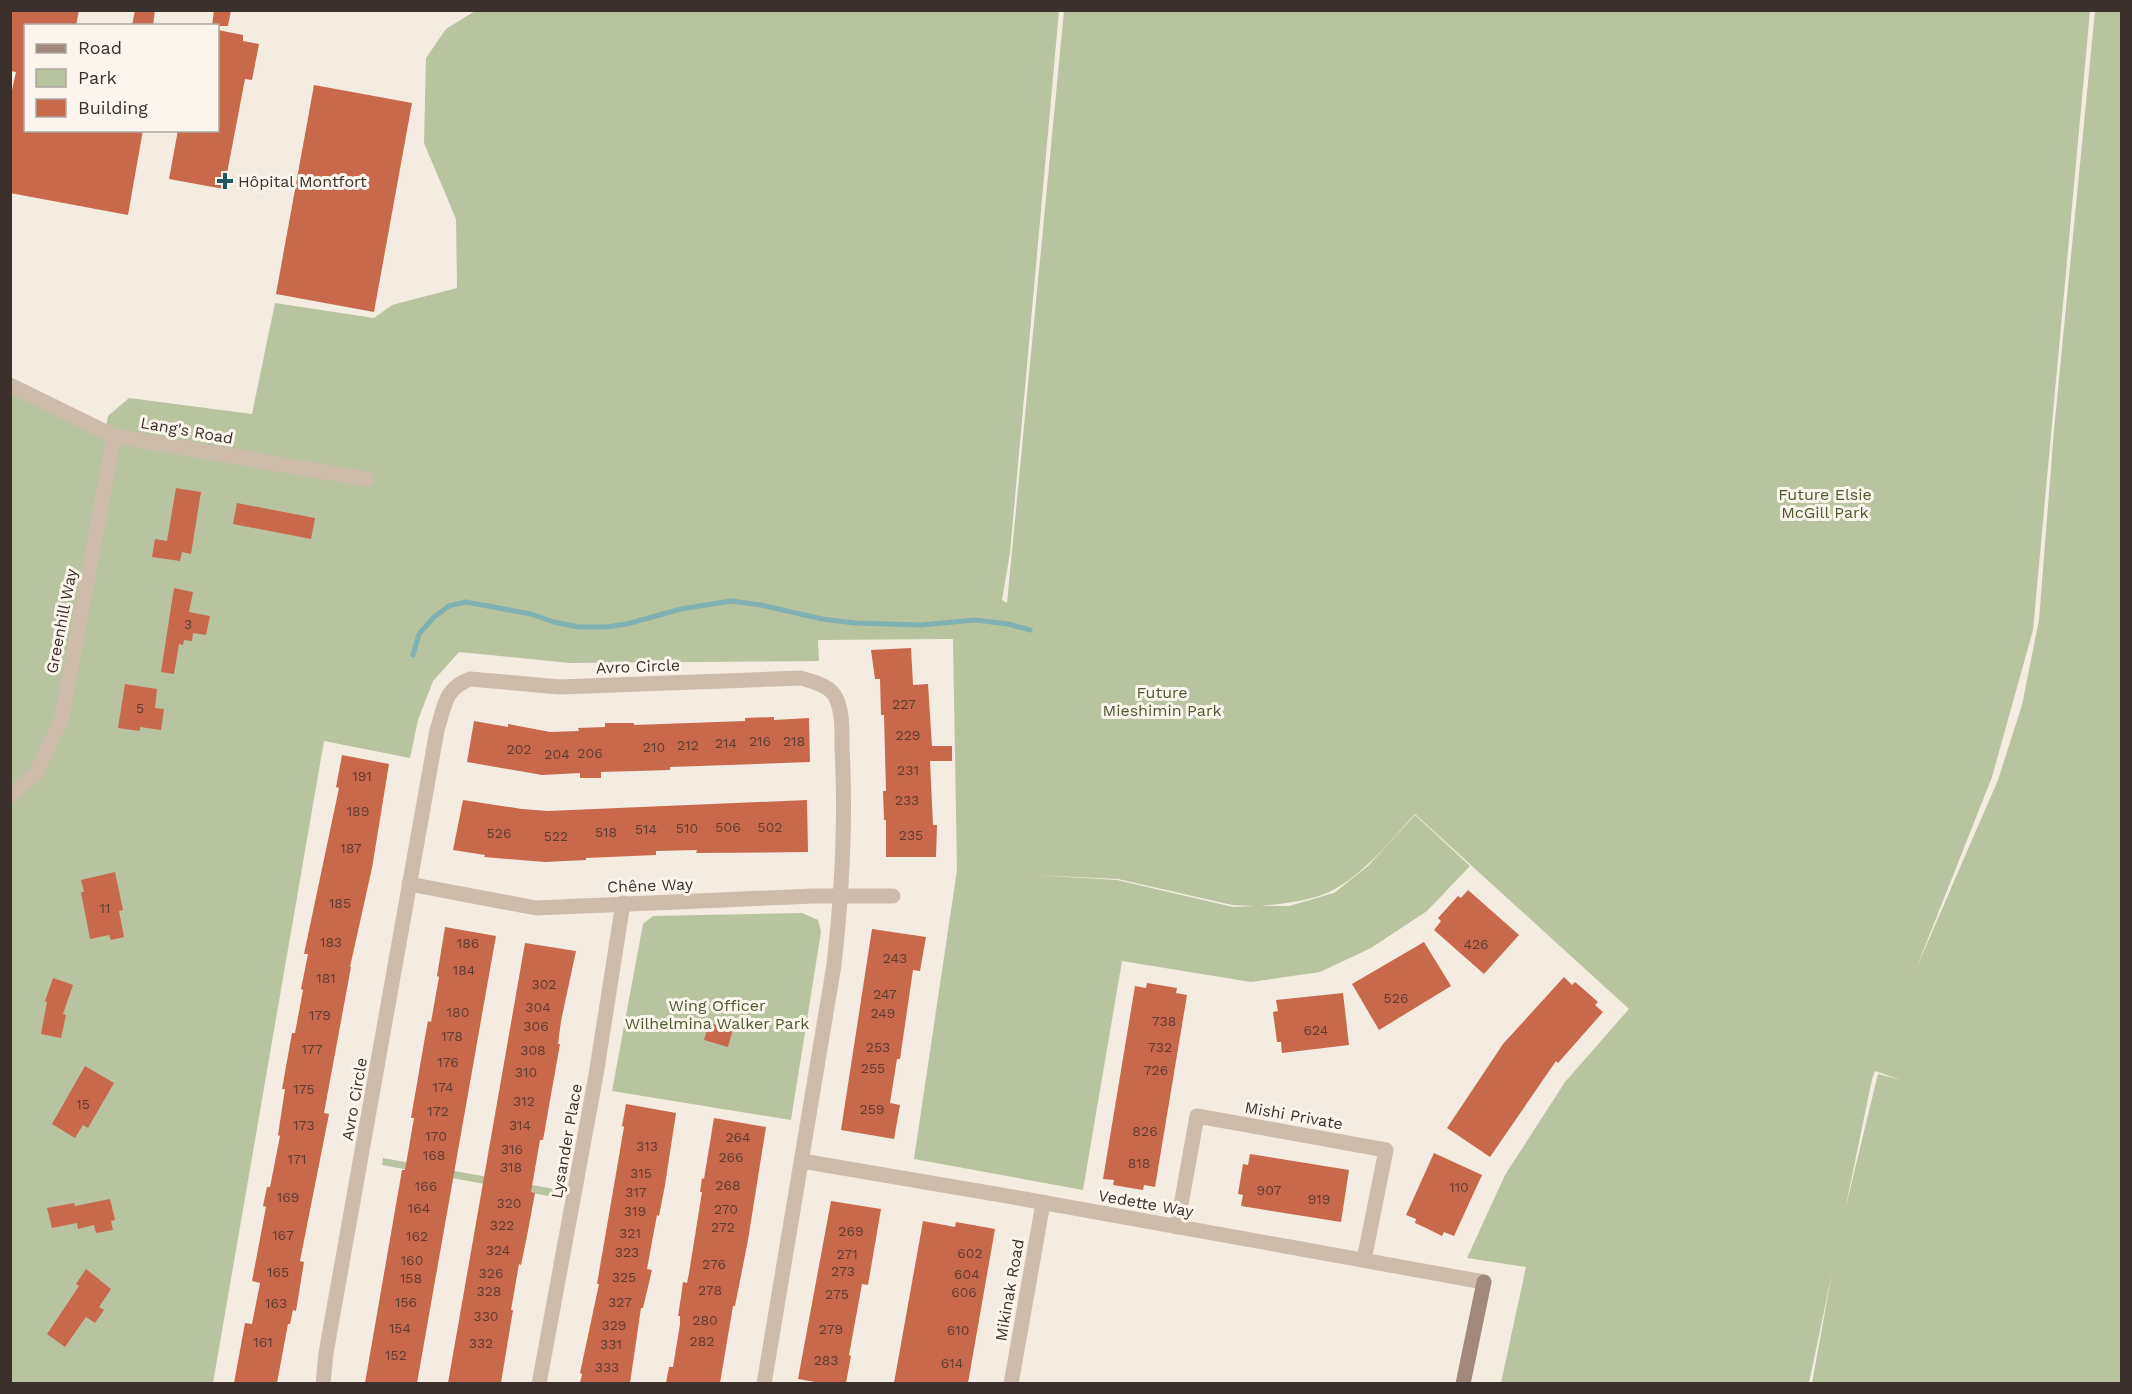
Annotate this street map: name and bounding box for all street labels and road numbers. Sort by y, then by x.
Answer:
street label: Lang's Road [139,413,235,448]
street label: Greenhill Way [42,566,81,675]
street label: Avro Circle [596,656,680,677]
street label: Chêne Way [607,874,694,896]
street label: Avro Circle [338,1056,371,1142]
street label: Lysander Place [547,1082,586,1200]
street label: Mishi Private [1243,1098,1344,1133]
street label: Vedette Way [1097,1186,1196,1221]
street label: Mikinak Road [991,1237,1028,1343]

